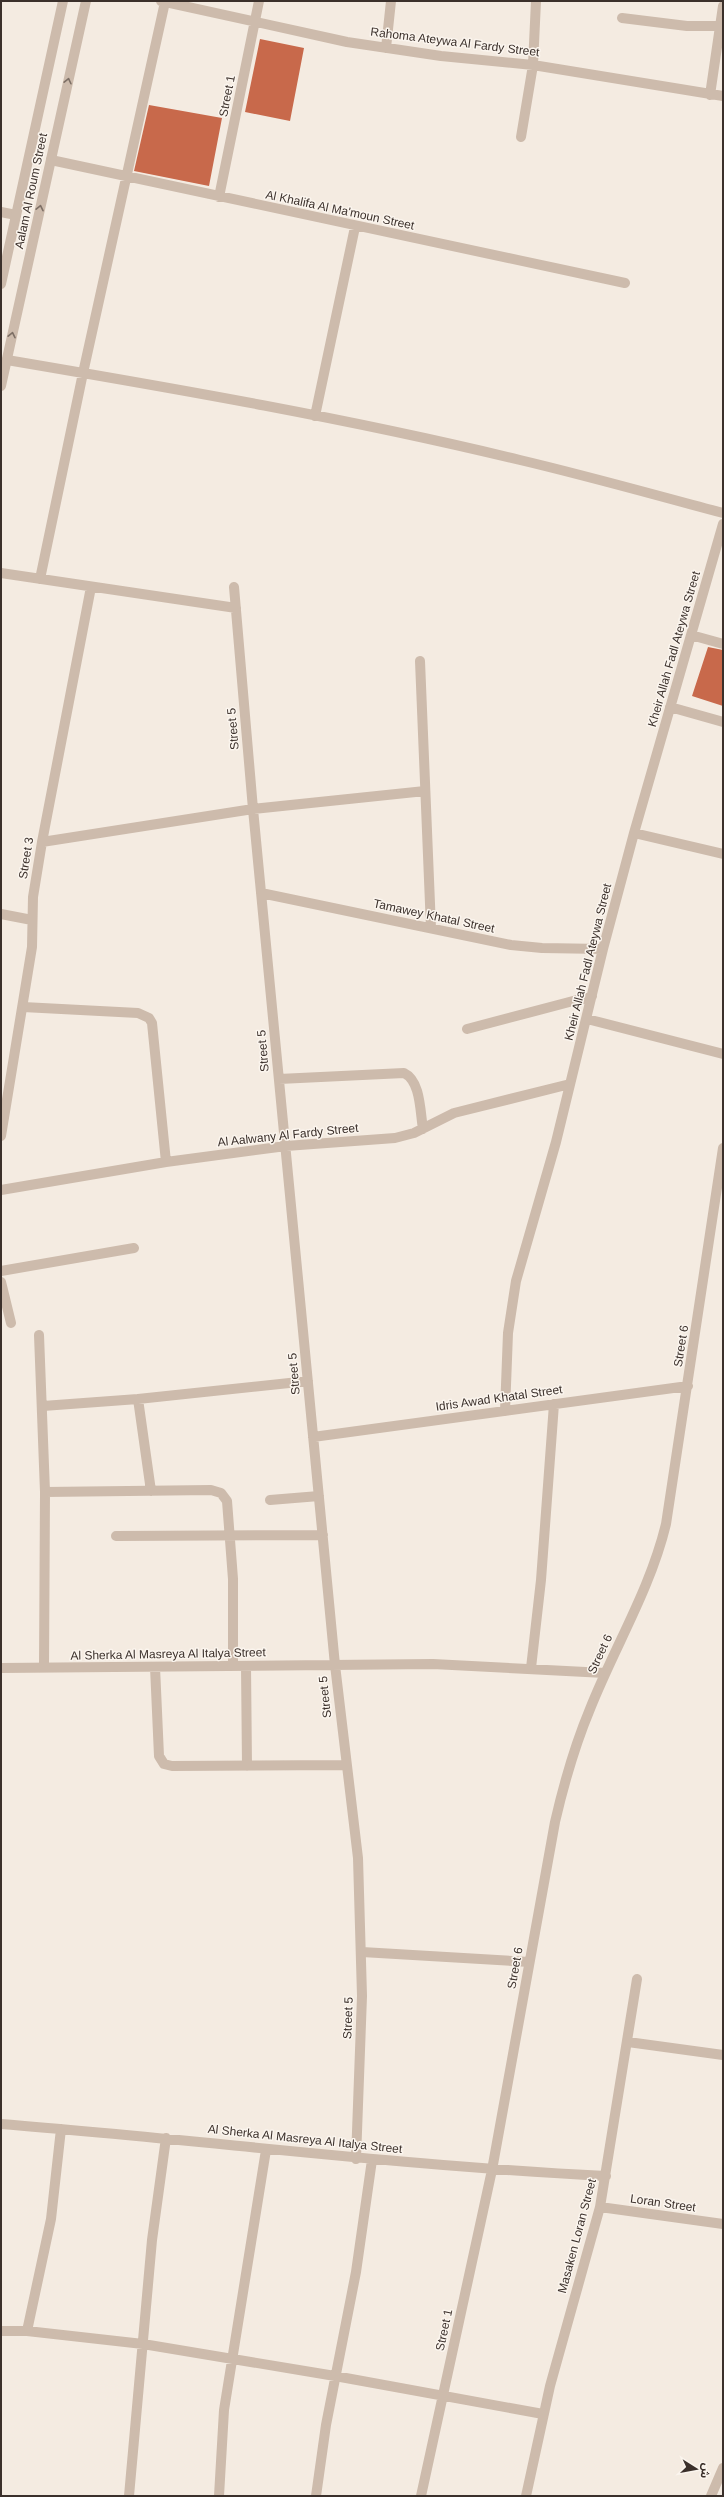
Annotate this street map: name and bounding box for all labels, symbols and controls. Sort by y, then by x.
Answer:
street label: Rahoma Ateywa Al Fardy Street [370,25,541,59]
street label: Street 1 [216,74,238,118]
one-way arrow [64,77,72,84]
street label: Aalam Al Roum Street [12,131,50,250]
street label: Al Khalifa Al Ma'moun Street [264,187,416,233]
one-way arrow [36,204,44,211]
one-way arrow [8,331,16,338]
street label: Kheir Allah Fadl Ateywa Street [645,569,703,729]
street label: Street 5 [224,707,242,751]
street label: Street 3 [16,836,36,880]
street label: Kheir Allah Fadl Ateywa Street [562,881,614,1042]
street label: Tamawey Khatal Street [372,896,496,936]
street label: Street 5 [254,1029,272,1073]
street label: Al Aalwany Al Fardy Street [217,1121,360,1149]
street label: Street 6 [671,1324,691,1368]
street label: Street 5 [285,1352,303,1396]
street label: Idris Awad Khatal Street [435,1382,564,1414]
street label: Street 6 [585,1632,615,1676]
street label: Al Sherka Al Masreya Al Italya Street [70,1645,266,1663]
street label: Street 5 [316,1675,334,1719]
street label: Street 6 [504,1946,526,1990]
street label: Street 5 [340,1996,356,2039]
street label: Al Sherka Al Masreya Al Italya Street [207,2122,404,2156]
street label: Masaken Loran Street [555,2177,599,2295]
street label: Loran Street [629,2191,697,2215]
street label: Street 1 [433,2308,455,2352]
north arrow [676,2449,716,2489]
text: ش [698,2462,713,2479]

